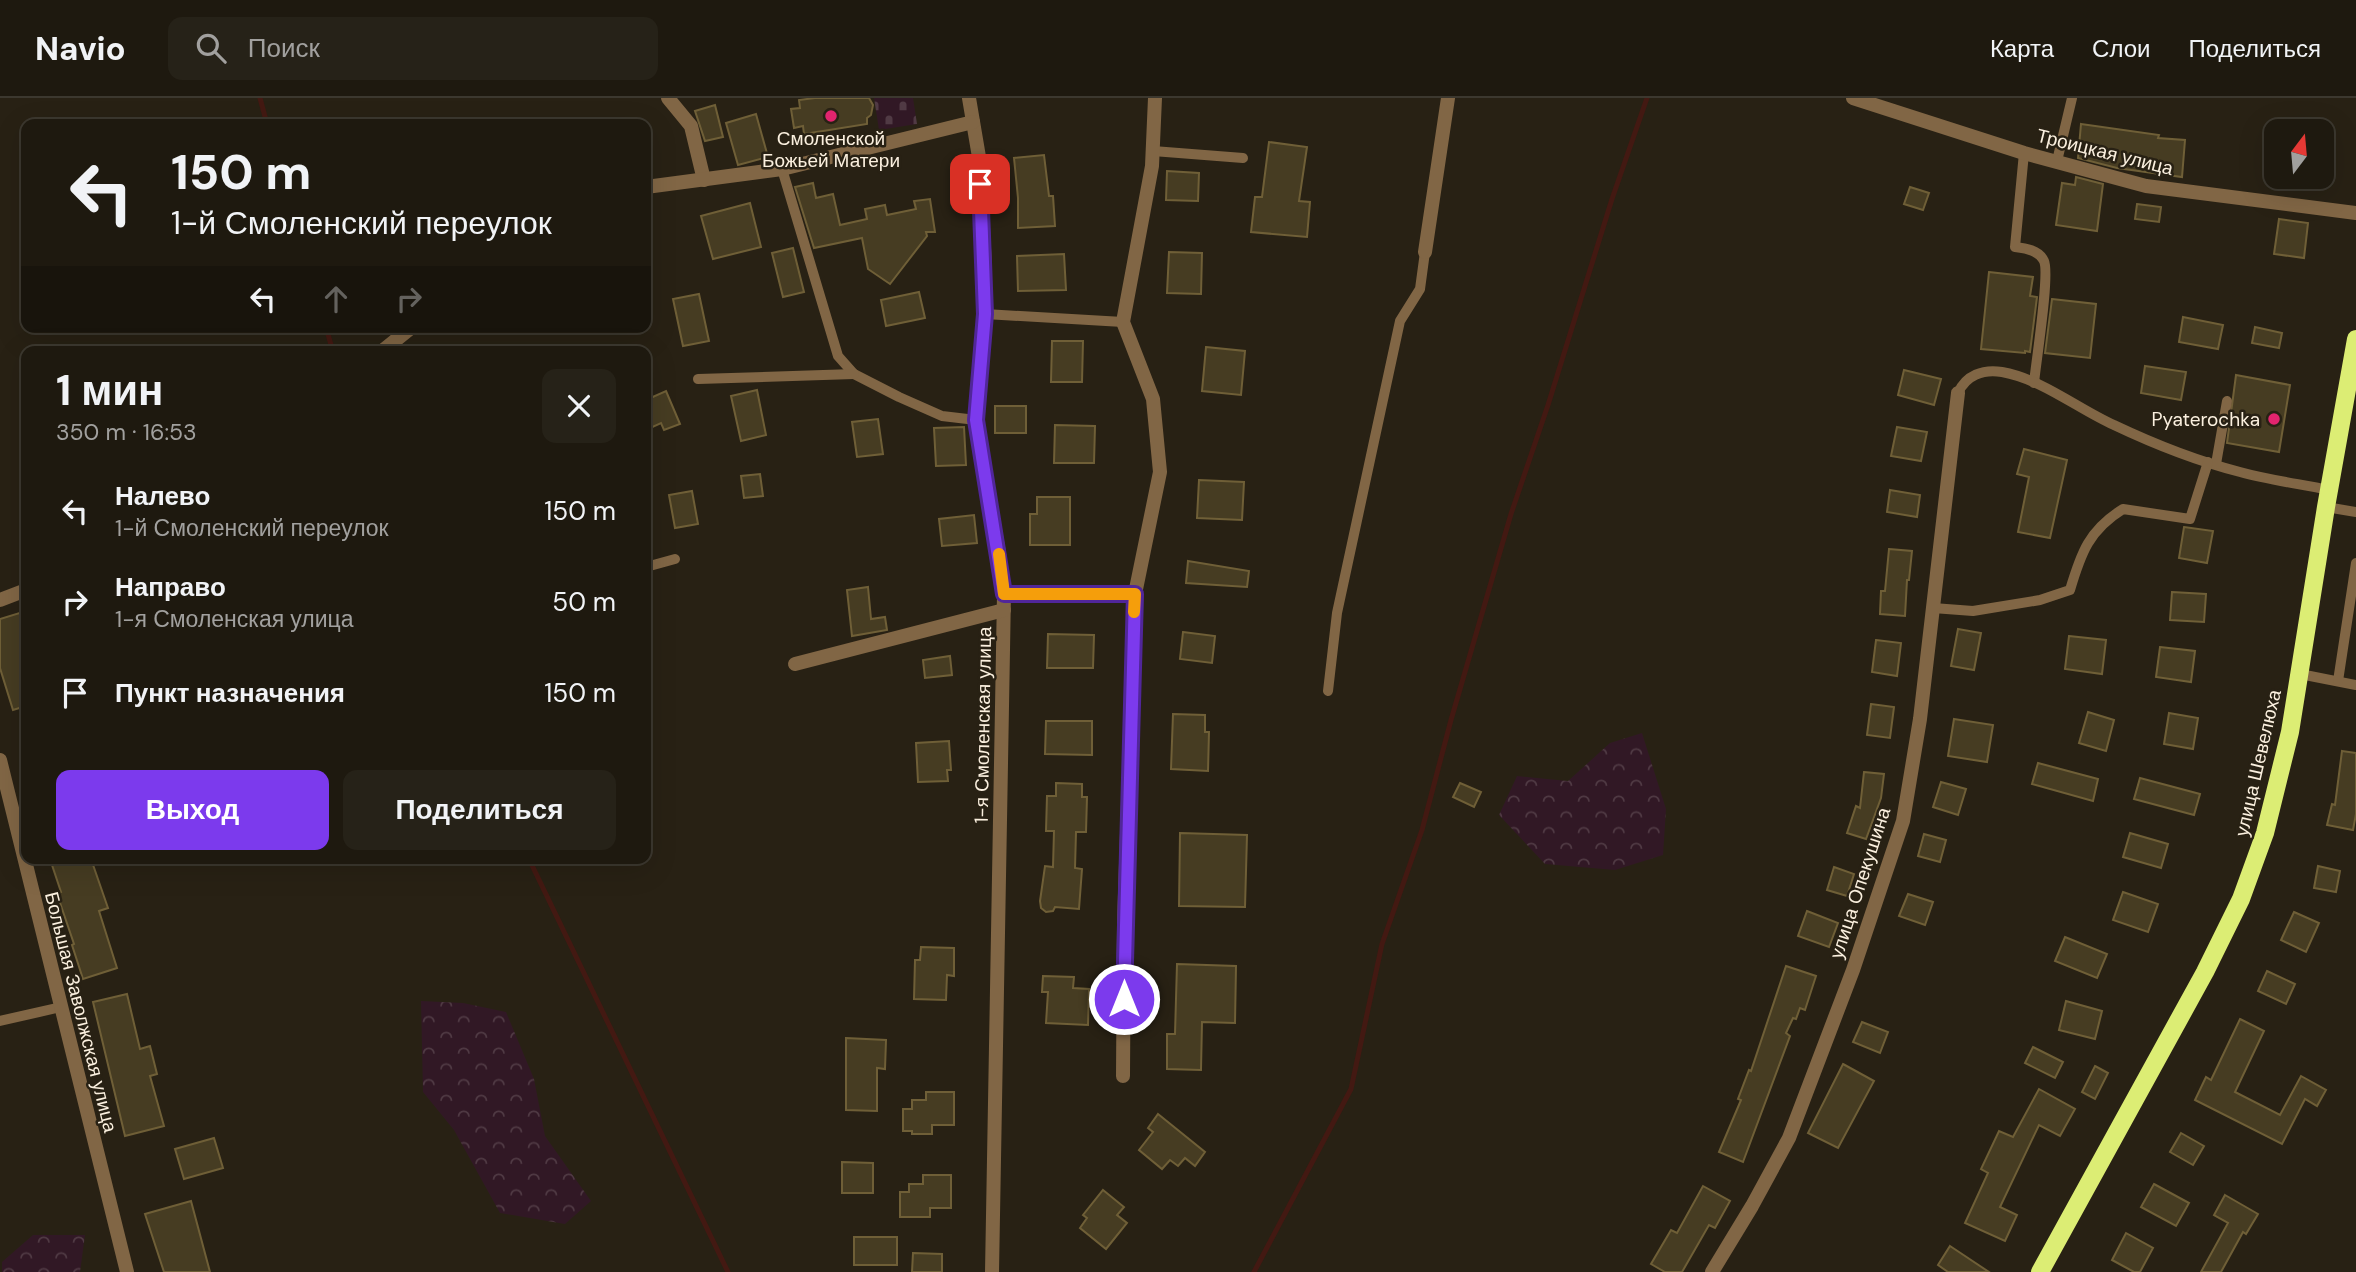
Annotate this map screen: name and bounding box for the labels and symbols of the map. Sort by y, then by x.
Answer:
marker: Смоленской Божьей Матери [823,108,839,124]
north arrow [2264,119,2334,189]
street label: Троицкая улица [2034,123,2176,181]
place label: Смоленской Божьей Матери [762,126,900,173]
pin [950,154,1010,214]
place label: Pyaterochka [2151,407,2260,432]
marker: Pyaterochka [2266,411,2282,427]
street label: 1-я Смоленская улица [969,626,997,824]
street label: улица Шевелюха [2229,687,2287,839]
street label: улица Опекушина [1824,804,1896,962]
street label: Большая Заволжская улица [39,889,123,1135]
position arrow [1087,962,1161,1036]

